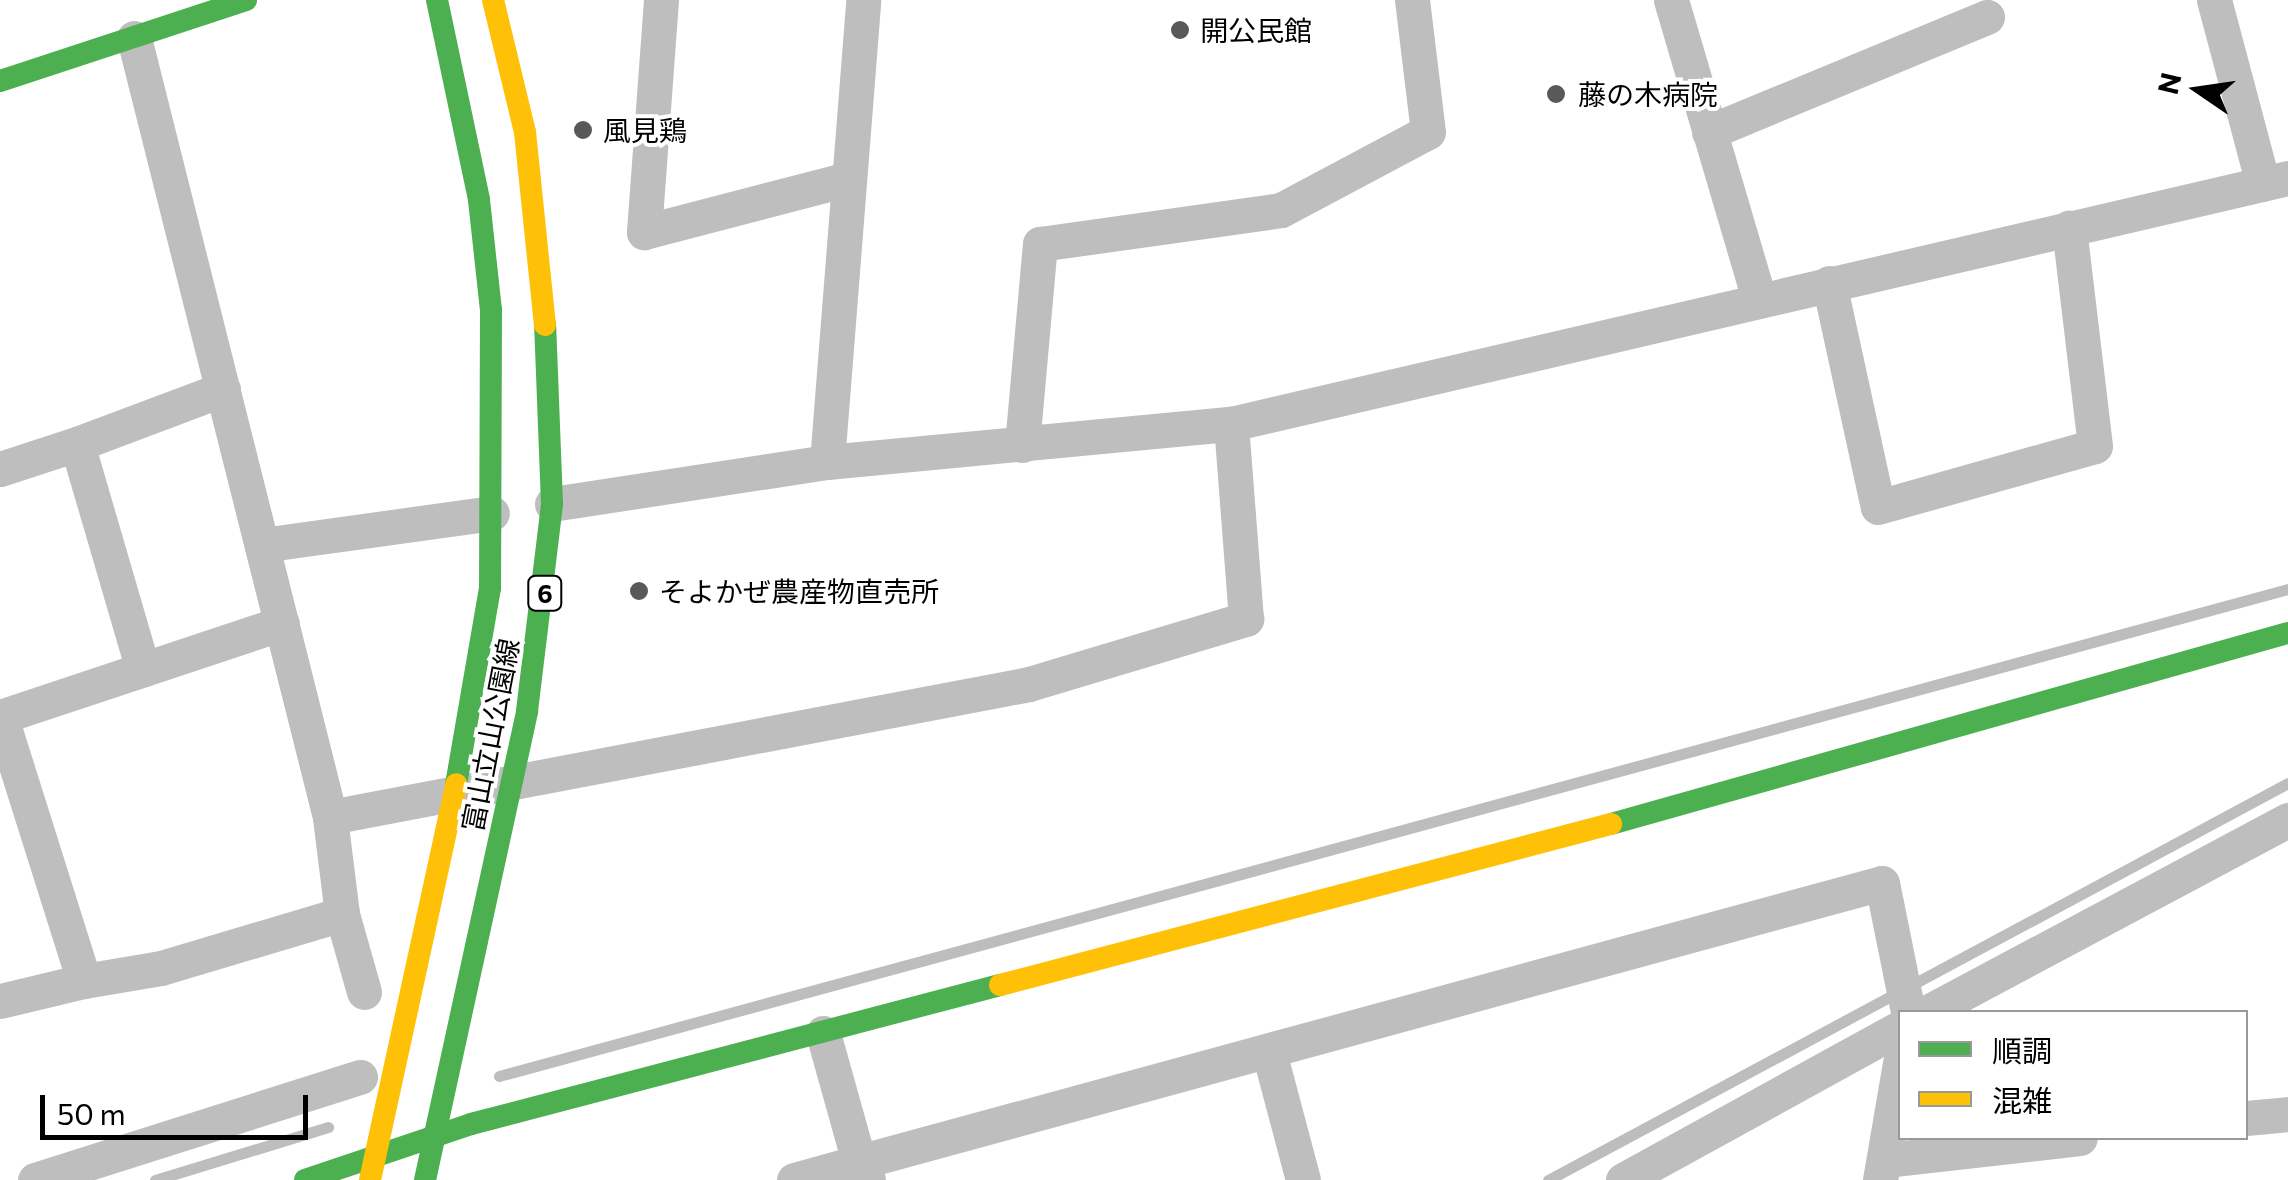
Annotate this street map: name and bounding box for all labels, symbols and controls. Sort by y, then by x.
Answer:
place label: 開公民館 [1200,13,1312,47]
marker: 開公民館 [1169,19,1191,41]
north arrow [2148,40,2248,140]
text: N [2150,69,2188,97]
place label: 藤の木病院 [1578,77,1718,111]
marker: 藤の木病院 [1543,81,1569,107]
place label: 風見鶏 [603,113,687,147]
marker: 風見鶏 [572,119,594,141]
road number: 6 [525,573,565,613]
place label: そよかぜ農産物直売所 [659,574,939,608]
marker: そよかぜ農産物直売所 [628,580,650,602]
street label: 富山立山公園線 [455,636,525,834]
legend [1898,1010,2248,1140]
text: 順調 [1992,1031,2052,1068]
scale bar [45,1075,312,1137]
text: 混雑 [1992,1081,2052,1118]
text: 50 m [57,1094,126,1131]

